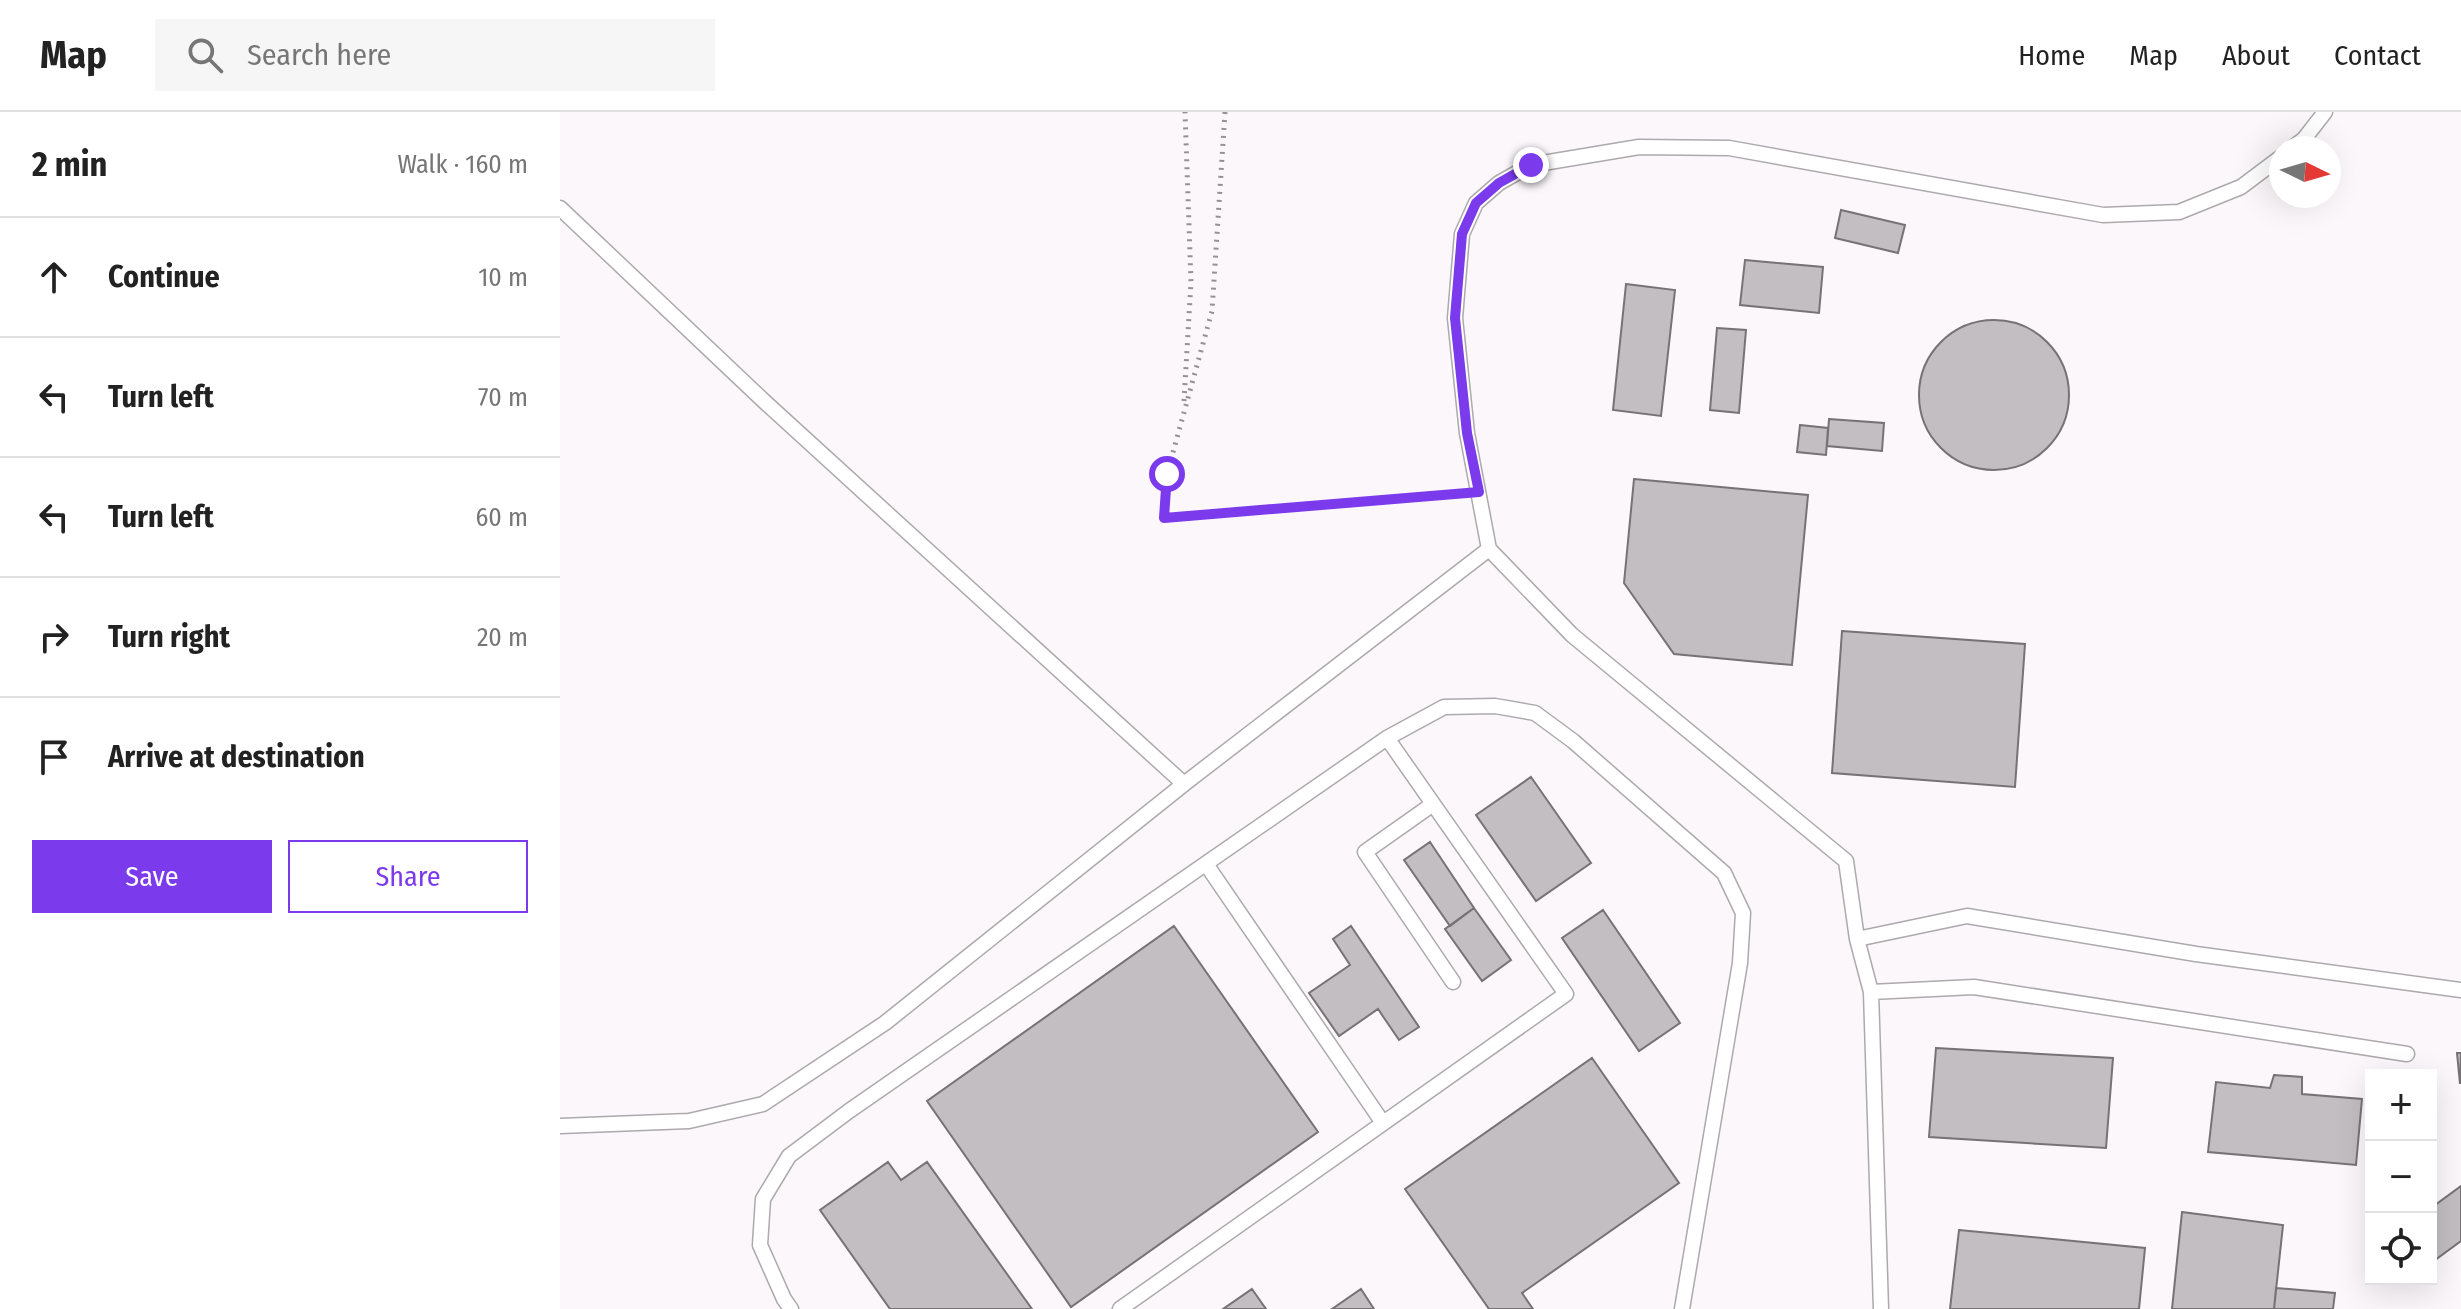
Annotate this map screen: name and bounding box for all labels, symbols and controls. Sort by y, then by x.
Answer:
search box [155,19,715,91]
text: Map [40,32,107,78]
icon: search [183,33,227,77]
text: Search here [247,37,391,73]
text: Home [2018,39,2085,72]
text: Map [2129,39,2178,72]
text: About [2222,39,2290,72]
text: Contact [2334,39,2421,72]
north arrow [2269,136,2341,208]
text: 2 min [32,144,107,185]
route end [1513,147,1549,183]
text: Walk · 160 m [397,149,528,180]
icon: ahead [32,255,76,299]
text: Continue [108,259,220,295]
text: 10 m [478,262,528,293]
icon: left [32,375,76,419]
text: Turn left [108,379,214,415]
text: 70 m [478,382,528,413]
route start [1149,456,1185,492]
icon: left [32,495,76,539]
text: Turn left [108,499,214,535]
text: 60 m [475,502,528,533]
icon: right [32,615,76,659]
text: Turn right [108,619,230,655]
text: 20 m [477,622,528,653]
icon: arrive [32,735,76,779]
text: Arrive at destination [108,739,365,775]
button: Save [32,840,272,913]
button: Share [288,840,528,913]
map controls [2365,1069,2437,1285]
button: + [2365,1069,2437,1141]
button: − [2365,1141,2437,1213]
button: locate [2365,1213,2437,1285]

